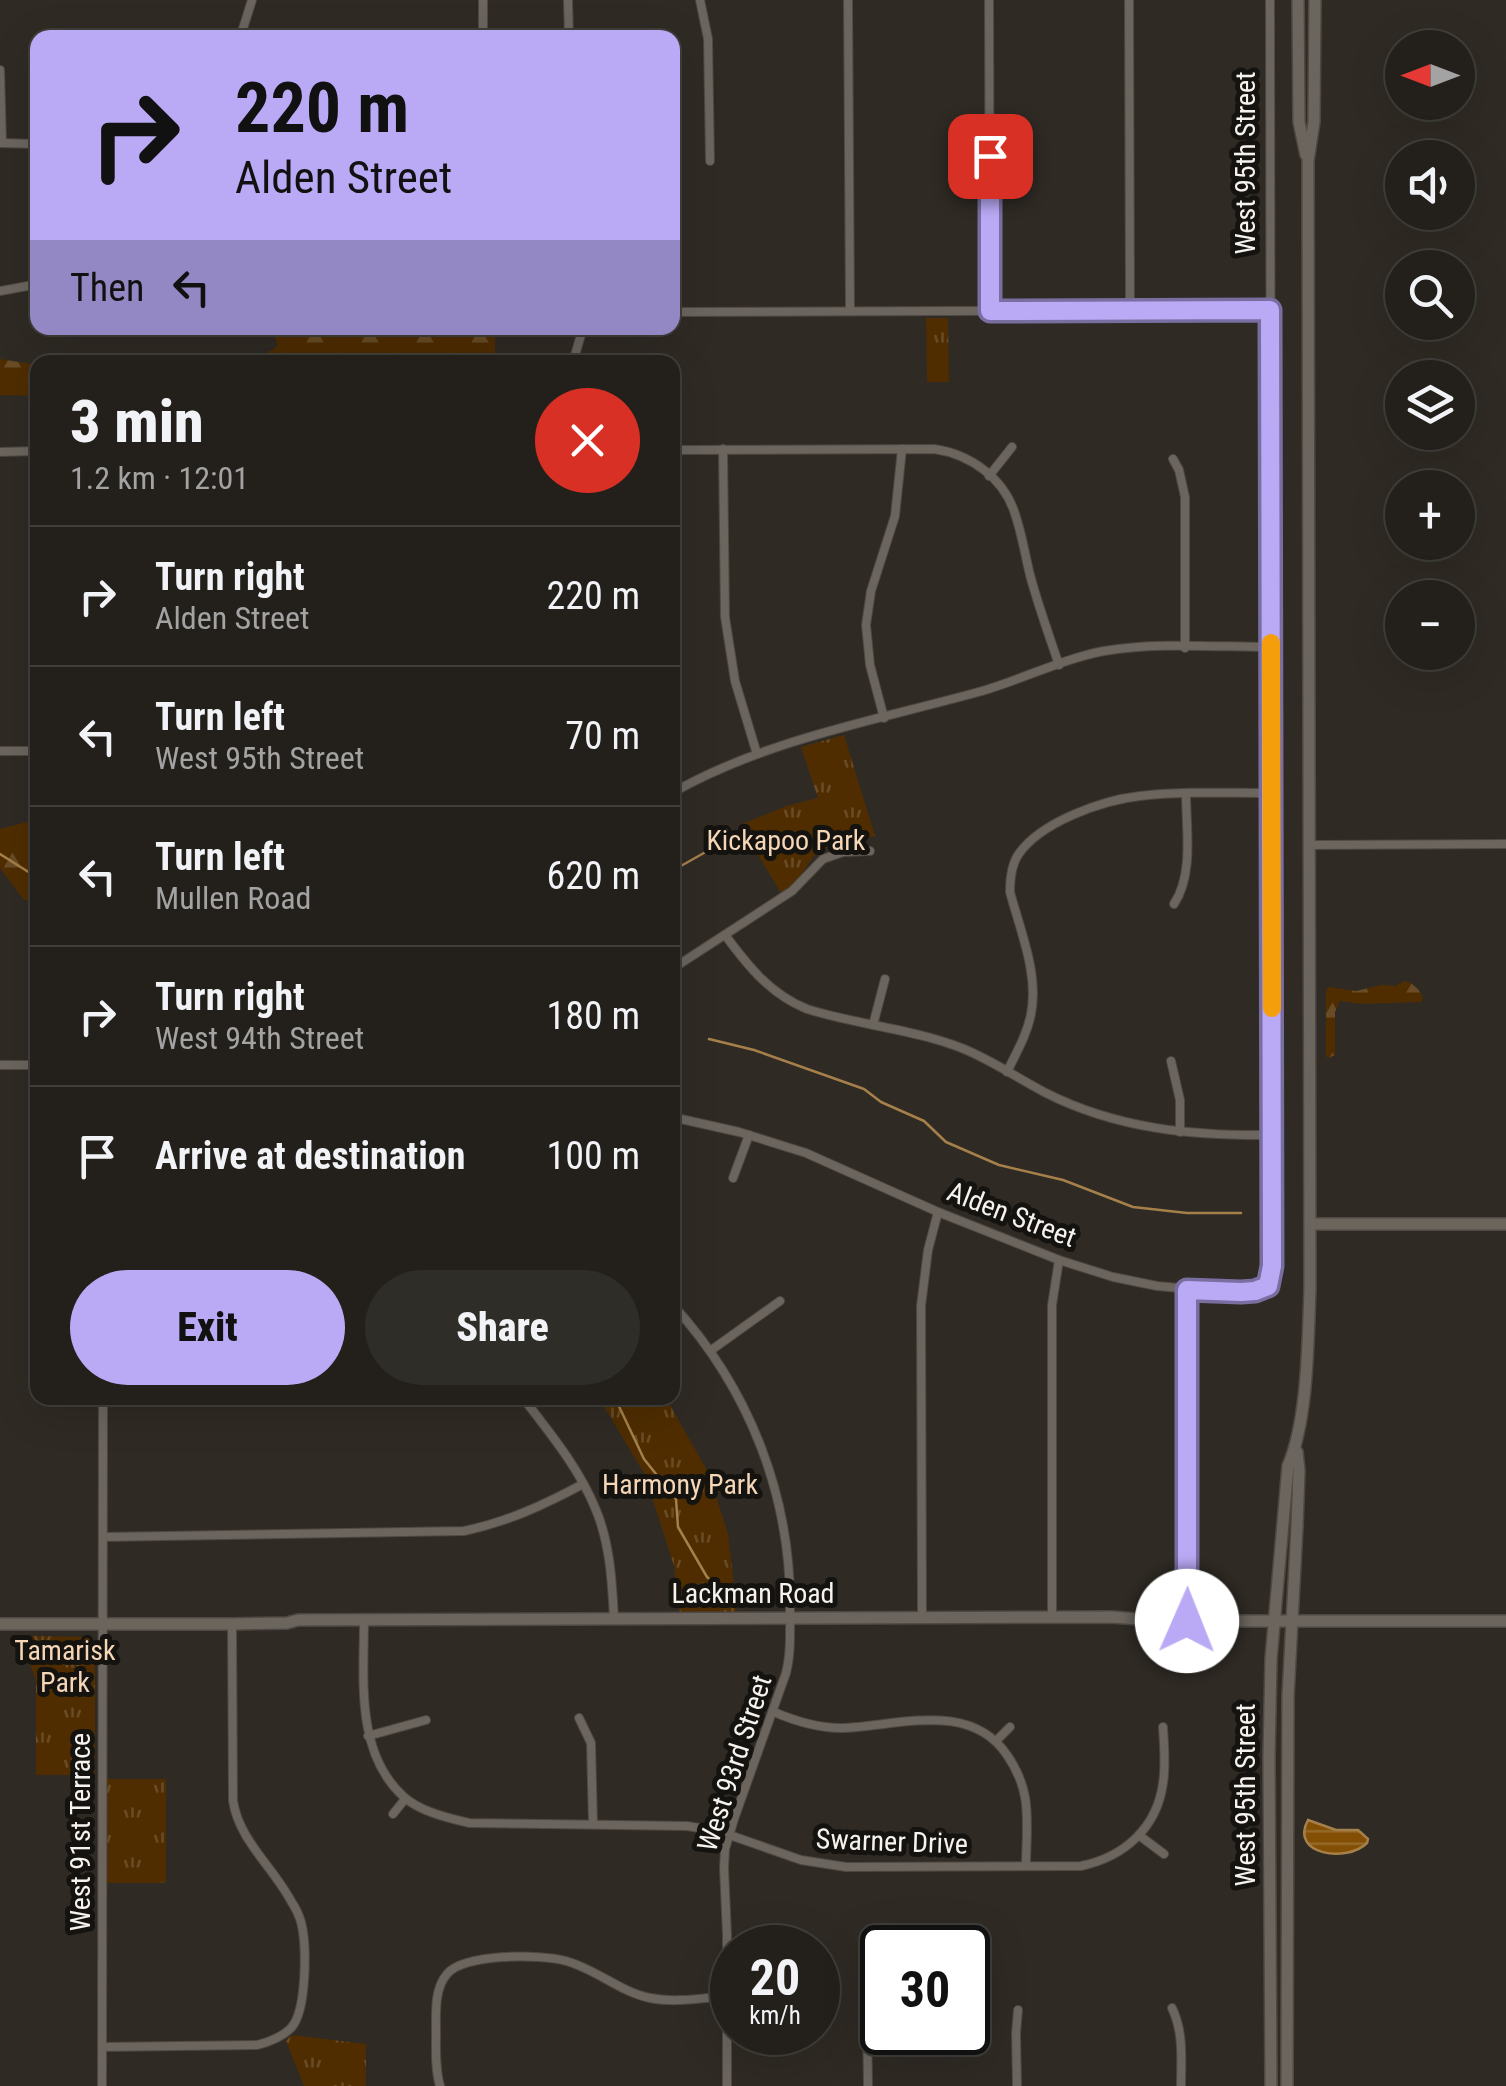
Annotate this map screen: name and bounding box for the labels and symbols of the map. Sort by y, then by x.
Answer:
north arrow [1385,30,1475,120]
street label: West 95th Street [1229,72,1262,255]
pin [948,114,1033,199]
park label: Kickapoo Park [707,824,866,857]
street label: Alden Street [943,1175,1081,1254]
park label: Harmony Park [602,1468,758,1501]
position arrow [1135,1569,1239,1673]
street label: Lackman Road [672,1577,834,1610]
park label: Tamarisk Park [14,1634,116,1699]
street label: West 93rd Street [690,1671,778,1855]
street label: West 95th Street [1229,1704,1262,1887]
street label: West 91st Terrace [64,1733,97,1931]
street label: Swarner Drive [815,1822,969,1861]
speed limit sign: 30 [860,1925,990,2055]

